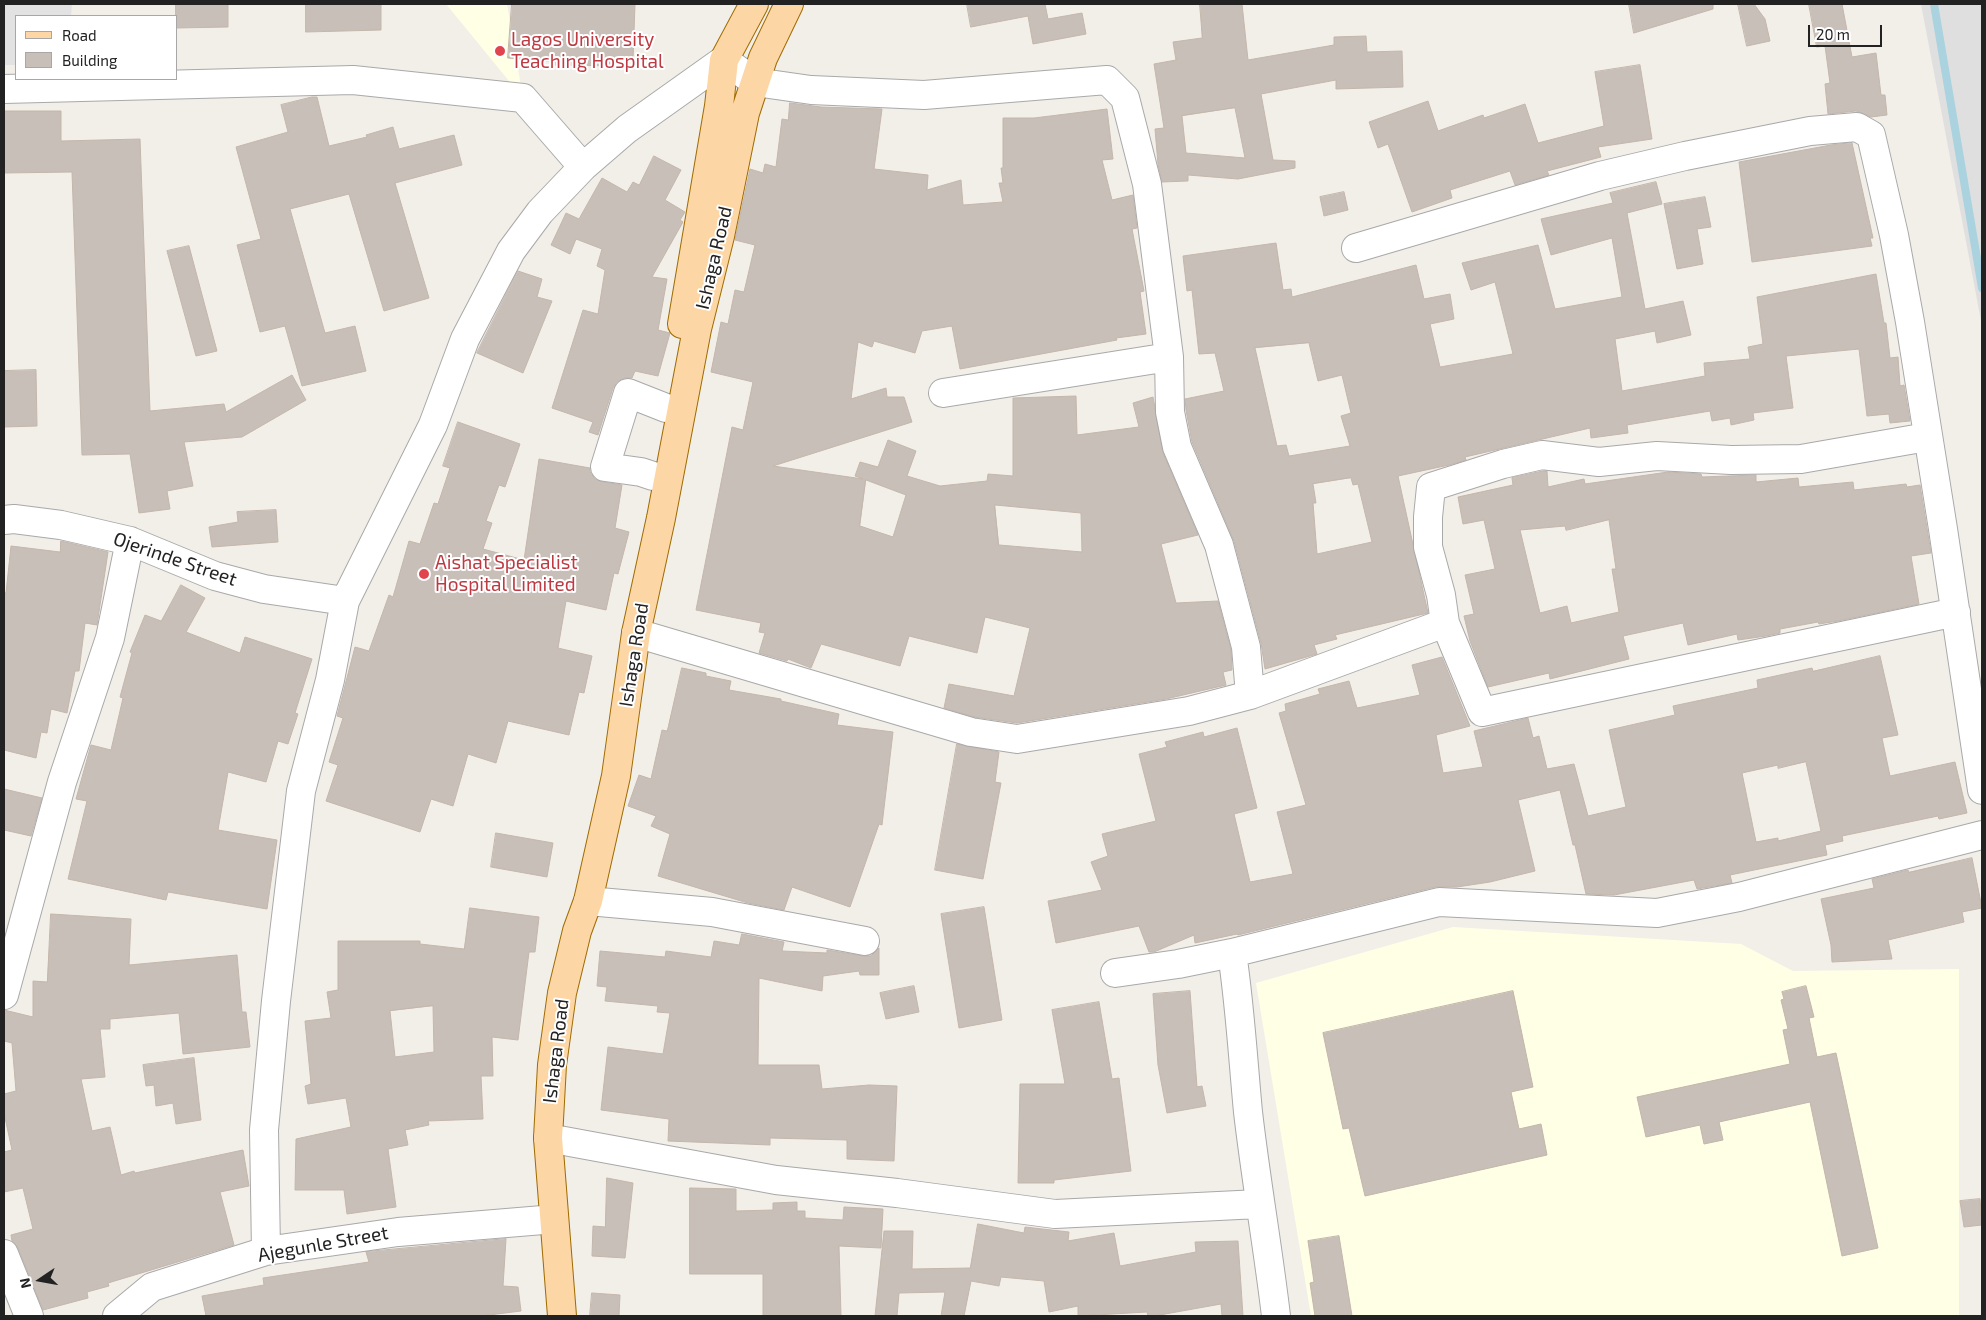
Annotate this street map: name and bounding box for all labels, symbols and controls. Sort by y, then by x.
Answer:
legend [15,15,178,80]
scale bar [1811,15,1885,47]
text: 20 m [1816,25,1850,43]
text: Road [62,26,97,44]
place label: Lagos University Teaching Hospital [511,29,664,73]
marker: Lagos University Teaching Hospital [493,44,507,58]
text: Building [62,51,117,69]
street label: Ishaga Road [691,204,737,312]
street label: Ojerinde Street [110,527,240,591]
place label: Aishat Specialist Hospital Limited [435,552,578,596]
marker: Aishat Specialist Hospital Limited [417,567,431,581]
street label: Ishaga Road [615,601,653,709]
street label: Ishaga Road [538,997,574,1105]
street label: Ajegunle Street [256,1221,390,1267]
north arrow [15,1255,65,1305]
text: N [15,1277,34,1290]

